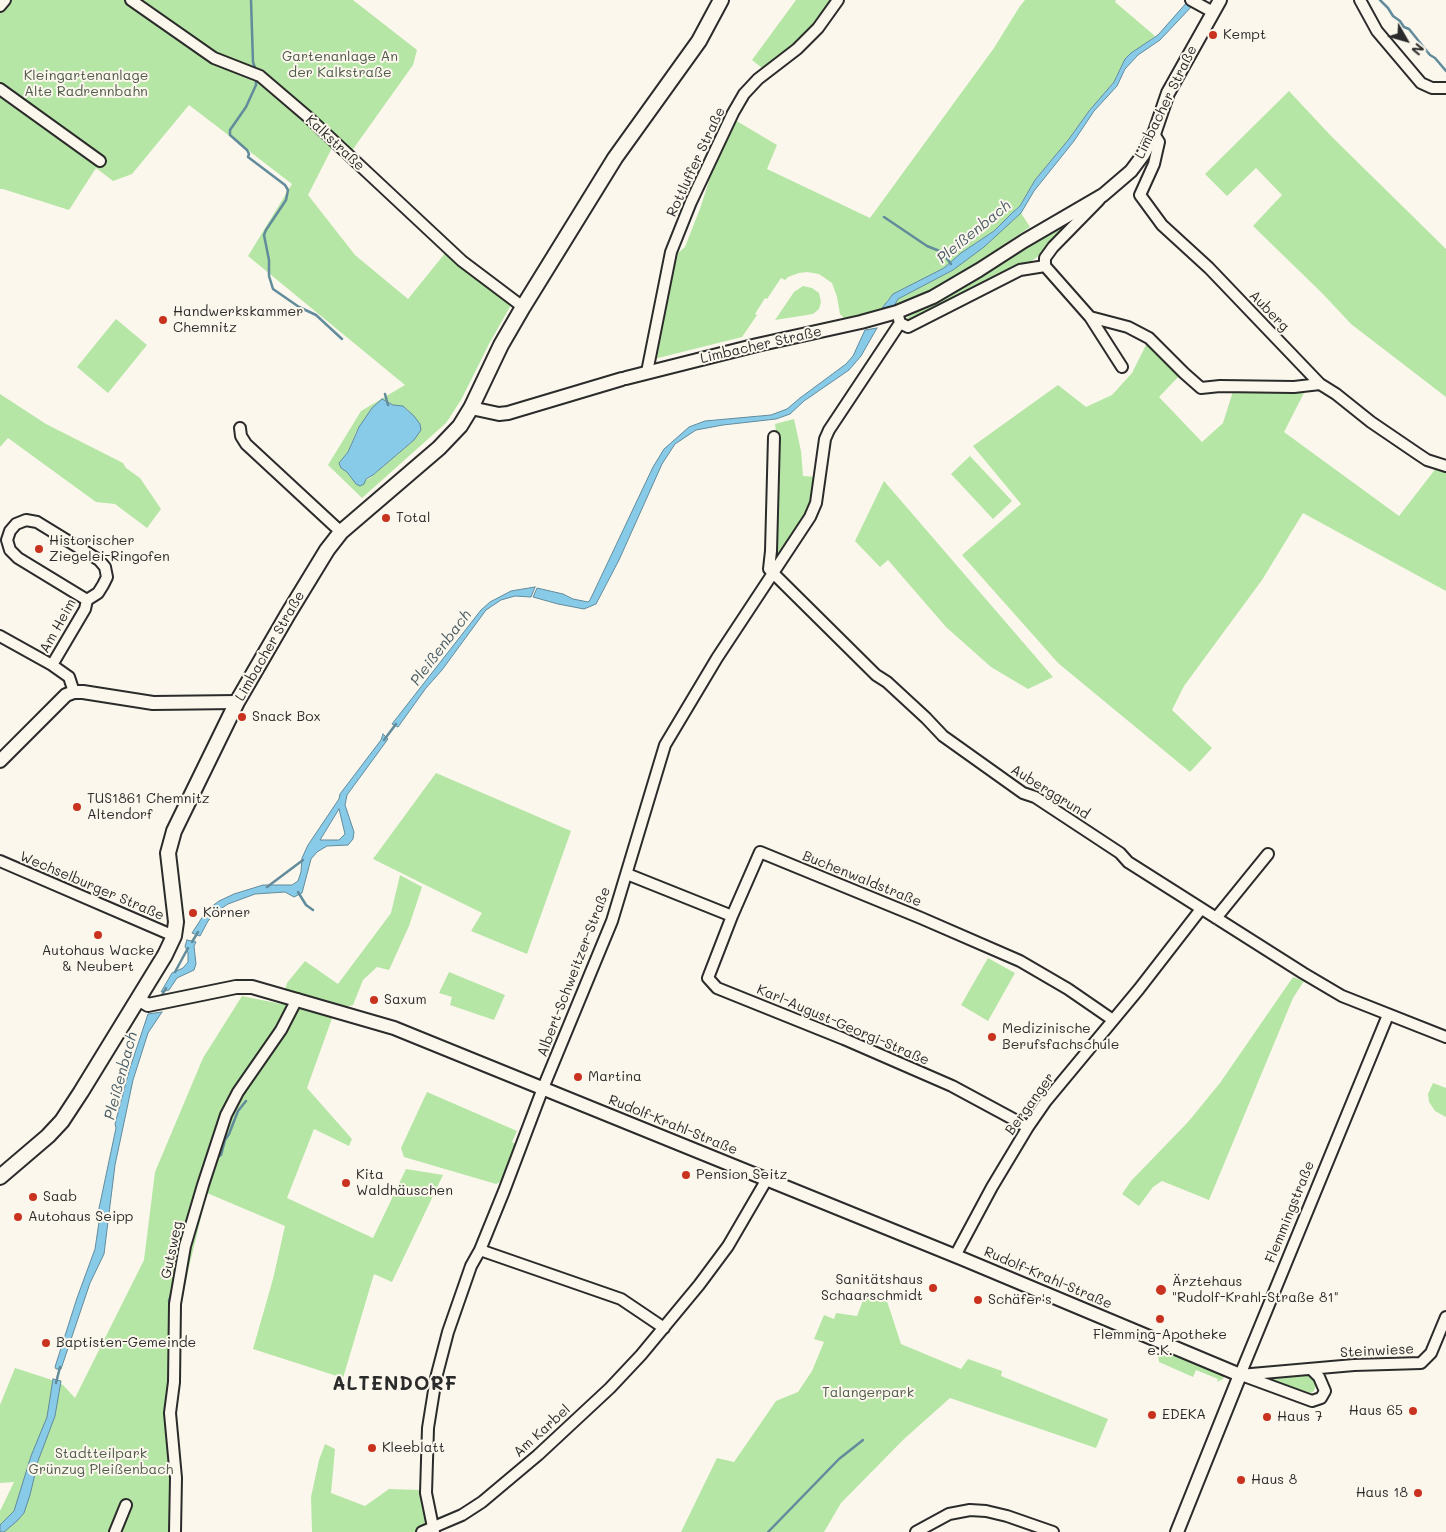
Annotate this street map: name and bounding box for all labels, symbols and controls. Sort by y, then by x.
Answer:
north arrow [1381,15,1431,65]
place label: Kempt [1223,27,1266,43]
marker: Kempt [1207,29,1219,41]
text: N [1407,39,1429,60]
street label: Limbacher Straße [1131,43,1201,161]
park label: Gartenanlage An der Kalkstraße [282,49,398,82]
park label: Kleingartenanlage Alte Radrennbahn [24,68,148,100]
street label: Rottluffer Straße [663,104,729,220]
street label: Kalkstraße [302,111,368,175]
water label: Pleißenbach [933,197,1015,267]
street label: Auberg [1246,287,1292,335]
place label: Handwerkskammer Chemnitz [173,304,303,336]
marker: Handwerkskammer Chemnitz [157,314,169,326]
street label: Limbacher Straße [699,323,823,367]
place label: Total [396,510,430,526]
marker: Total [380,512,392,524]
place label: Historischer Ziegelei-Ringofen [49,533,170,566]
marker: Historischer Ziegelei-Ringofen [33,543,45,555]
street label: Limbacher Straße [232,588,308,704]
street label: Am Heim [36,596,80,656]
water label: Pleißenbach [407,607,475,689]
place label: Snack Box [252,709,321,725]
marker: Snack Box [236,711,248,723]
street label: Auberggrund [1008,761,1092,823]
place label: TUS1861 Chemnitz Altendorf [87,791,210,824]
marker: TUS1861 Chemnitz Altendorf [71,801,83,813]
street label: Buchenwaldstraße [800,847,924,911]
street label: Wechselburger Straße [17,848,167,924]
street label: Albert-Schweitzer-Straße [534,885,614,1059]
place label: Körner [203,905,250,921]
marker: Körner [187,907,199,919]
marker: Autohaus Wacke & Neubert [92,929,104,941]
place label: Autohaus Wacke & Neubert [42,943,154,976]
street label: Karl-August-Georgi-Straße [754,981,932,1069]
place label: Saxum [384,992,427,1008]
marker: Saxum [368,994,380,1006]
place label: Medizinische Berufsfachschule [1002,1021,1119,1054]
water label: Pleißenbach [101,1030,141,1122]
marker: Medizinische Berufsfachschule [986,1031,998,1043]
place label: Martina [588,1069,642,1085]
street label: Berganger [1002,1070,1058,1138]
marker: Martina [572,1071,584,1083]
street label: Rudolf-Krahl-Straße [606,1091,740,1159]
street label: Flemmingstraße [1262,1158,1318,1266]
place label: Kita Waldhäuschen [356,1167,453,1200]
place label: Pension Seitz [696,1167,787,1183]
marker: Pension Seitz [680,1169,692,1181]
marker: Kita Waldhäuschen [340,1177,352,1189]
place label: Saab [43,1189,77,1205]
marker: Saab [27,1191,39,1203]
place label: Autohaus Seipp [28,1209,133,1225]
marker: Autohaus Seipp [12,1211,24,1223]
street label: Gutsweg [158,1220,186,1280]
street label: Rudolf-Krahl-Straße [981,1243,1115,1313]
place label: Sanitätshaus Schaarschmidt [821,1272,923,1304]
place label: Ärztehaus "Rudolf-Krahl-Straße 81" [1172,1274,1339,1306]
marker: Sanitätshaus Schaarschmidt [927,1282,939,1294]
marker: Ärztehaus "Rudolf-Krahl-Straße 81" [1154,1283,1168,1297]
place label: Schäfer's [988,1292,1052,1308]
marker: Schäfer's [972,1294,984,1306]
marker: Flemming-Apotheke e.K. [1154,1313,1166,1325]
place label: Flemming-Apotheke e.K. [1093,1327,1227,1360]
place label: Baptisten-Gemeinde [56,1335,196,1351]
marker: Baptisten-Gemeinde [40,1337,52,1349]
street label: Steinwiese [1340,1341,1414,1361]
district label: ALTENDORF [331,1373,459,1395]
park label: Talangerpark [822,1385,914,1401]
street label: Am Karbel [510,1401,574,1461]
place label: Haus 65 [1349,1403,1403,1419]
marker: Haus 65 [1407,1405,1419,1417]
place label: EDEKA [1162,1407,1206,1423]
marker: EDEKA [1146,1409,1158,1421]
place label: Haus 7 [1277,1409,1322,1425]
marker: Haus 7 [1261,1411,1273,1423]
place label: Kleeblatt [382,1440,445,1456]
marker: Kleeblatt [366,1442,378,1454]
park label: Stadtteilpark Grünzug Pleißenbach [29,1446,173,1478]
place label: Haus 8 [1251,1472,1297,1488]
marker: Haus 8 [1235,1474,1247,1486]
place label: Haus 18 [1356,1485,1408,1501]
marker: Haus 18 [1412,1487,1424,1499]

